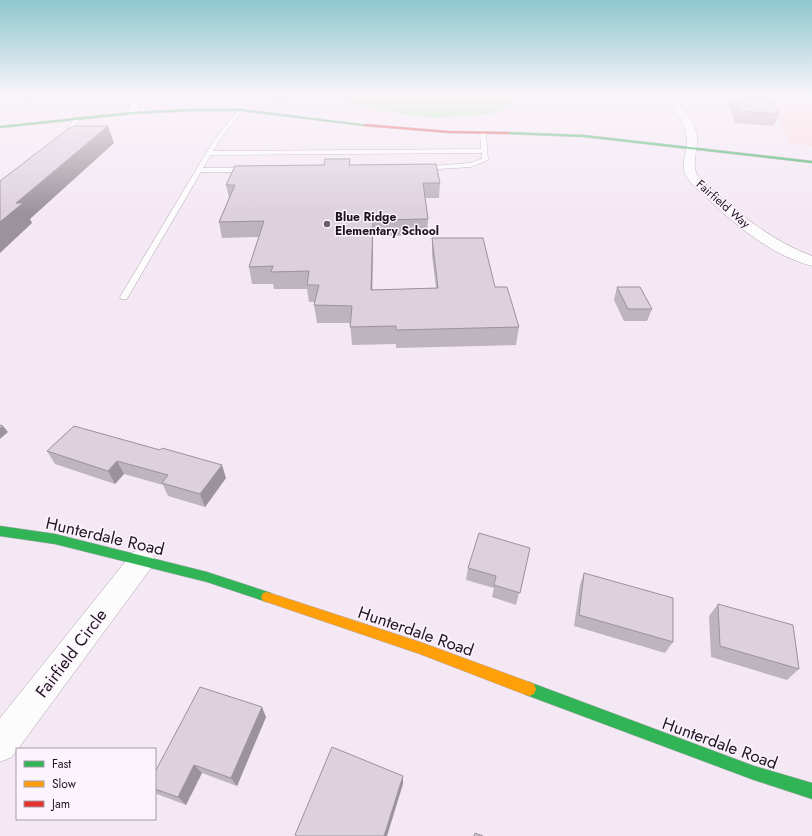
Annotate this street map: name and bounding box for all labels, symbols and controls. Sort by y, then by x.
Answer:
street label: Fairfield Way [692,175,754,233]
place label: Blue Ridge Elementary School [335,208,439,240]
marker: Blue Ridge Elementary School [322,219,332,229]
street label: Hunterdale Road [43,511,167,561]
street label: Hunterdale Road [355,600,477,662]
street label: Fairfield Circle [30,603,113,702]
street label: Hunterdale Road [659,711,781,775]
legend [16,748,156,820]
text: Fast [52,755,71,773]
text: Slow [52,775,77,793]
text: Jam [50,795,70,813]

